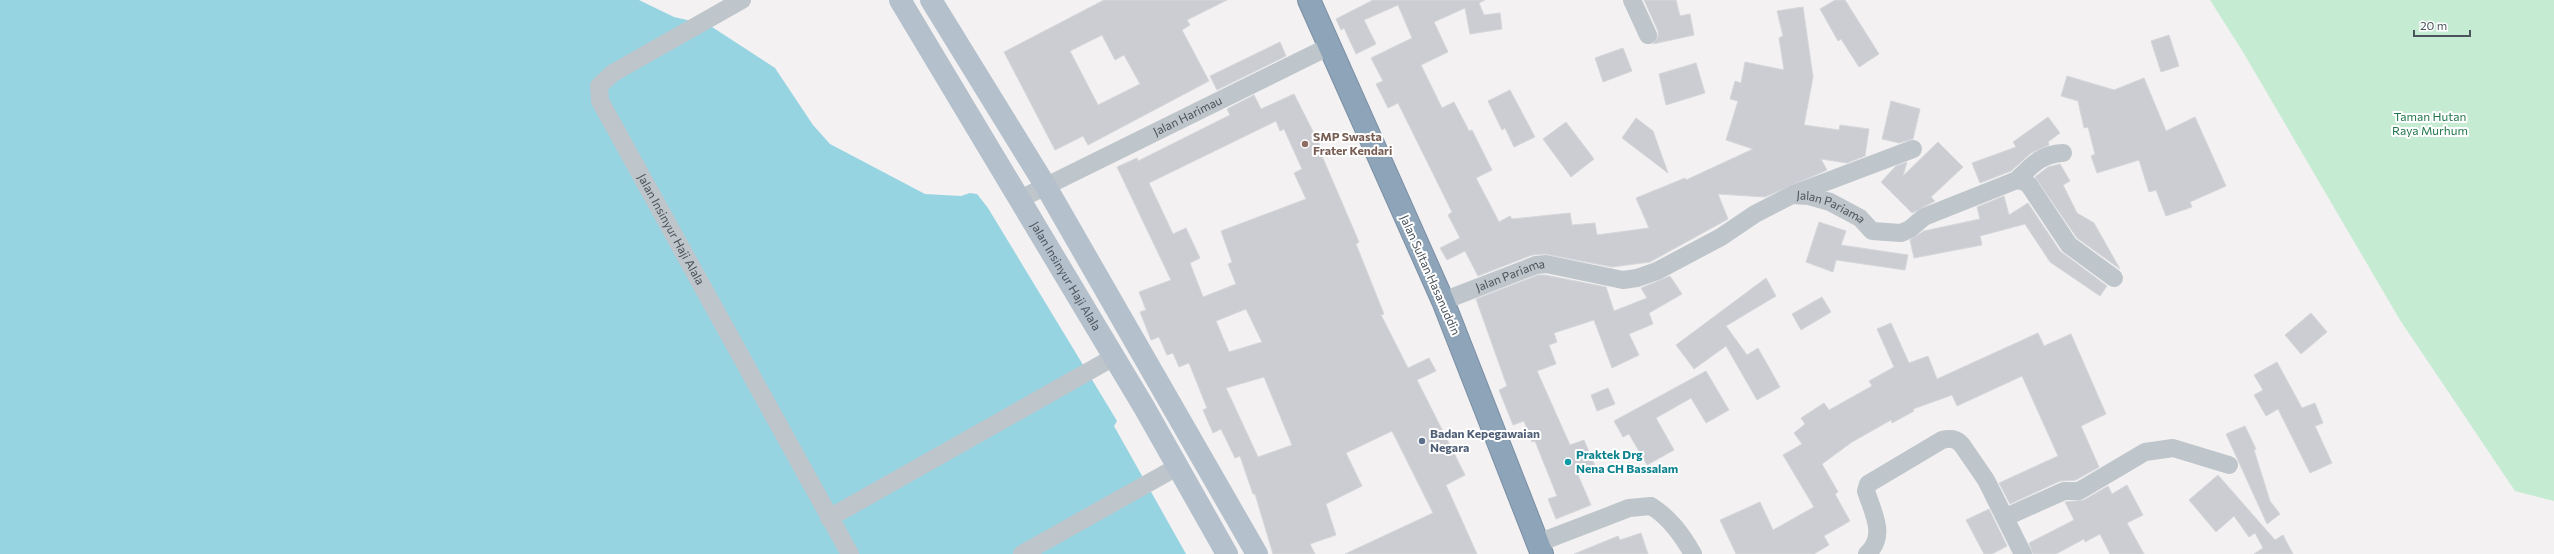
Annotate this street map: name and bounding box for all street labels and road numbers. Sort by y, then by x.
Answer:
street label: Jalan Harimau [1151,92,1224,139]
street label: Jalan Insinyur Haji Alala [635,171,708,287]
street label: Jalan Pariama [1796,187,1869,226]
street label: Jalan Sultan Hasanuddin [1397,212,1464,337]
street label: Jalan Insinyur Haji Alala [1028,219,1104,333]
street label: Jalan Pariama [1473,256,1545,295]

